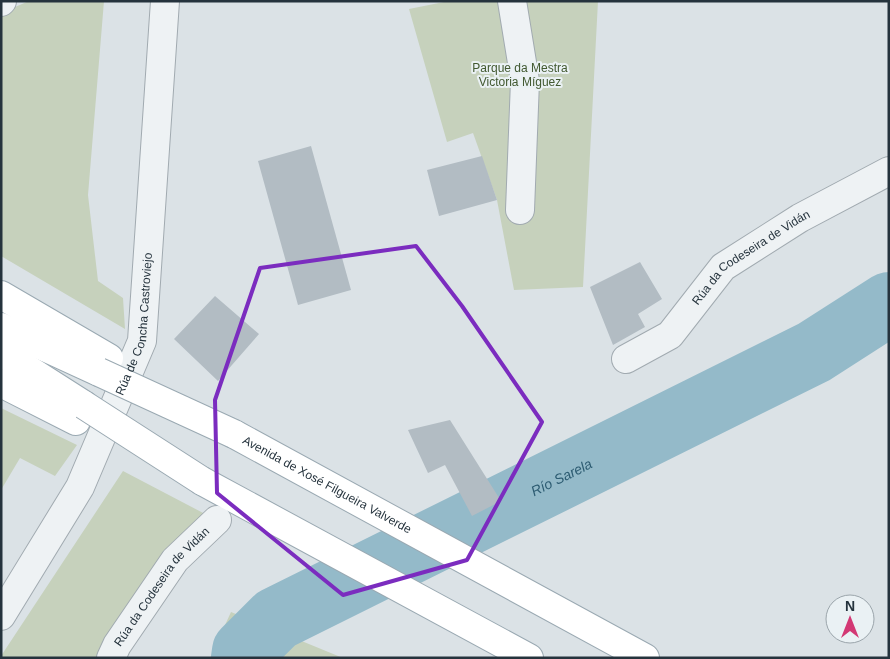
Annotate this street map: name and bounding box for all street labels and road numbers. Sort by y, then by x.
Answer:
street label: Rúa da Codeseira de Vidán [689,207,812,308]
street label: Rúa de Concha Castroviejo [113,252,155,397]
street label: Avenida de Xosé Filgueira Valverde [240,433,414,536]
street label: Rúa da Codeseira de Vidán [111,524,212,649]

